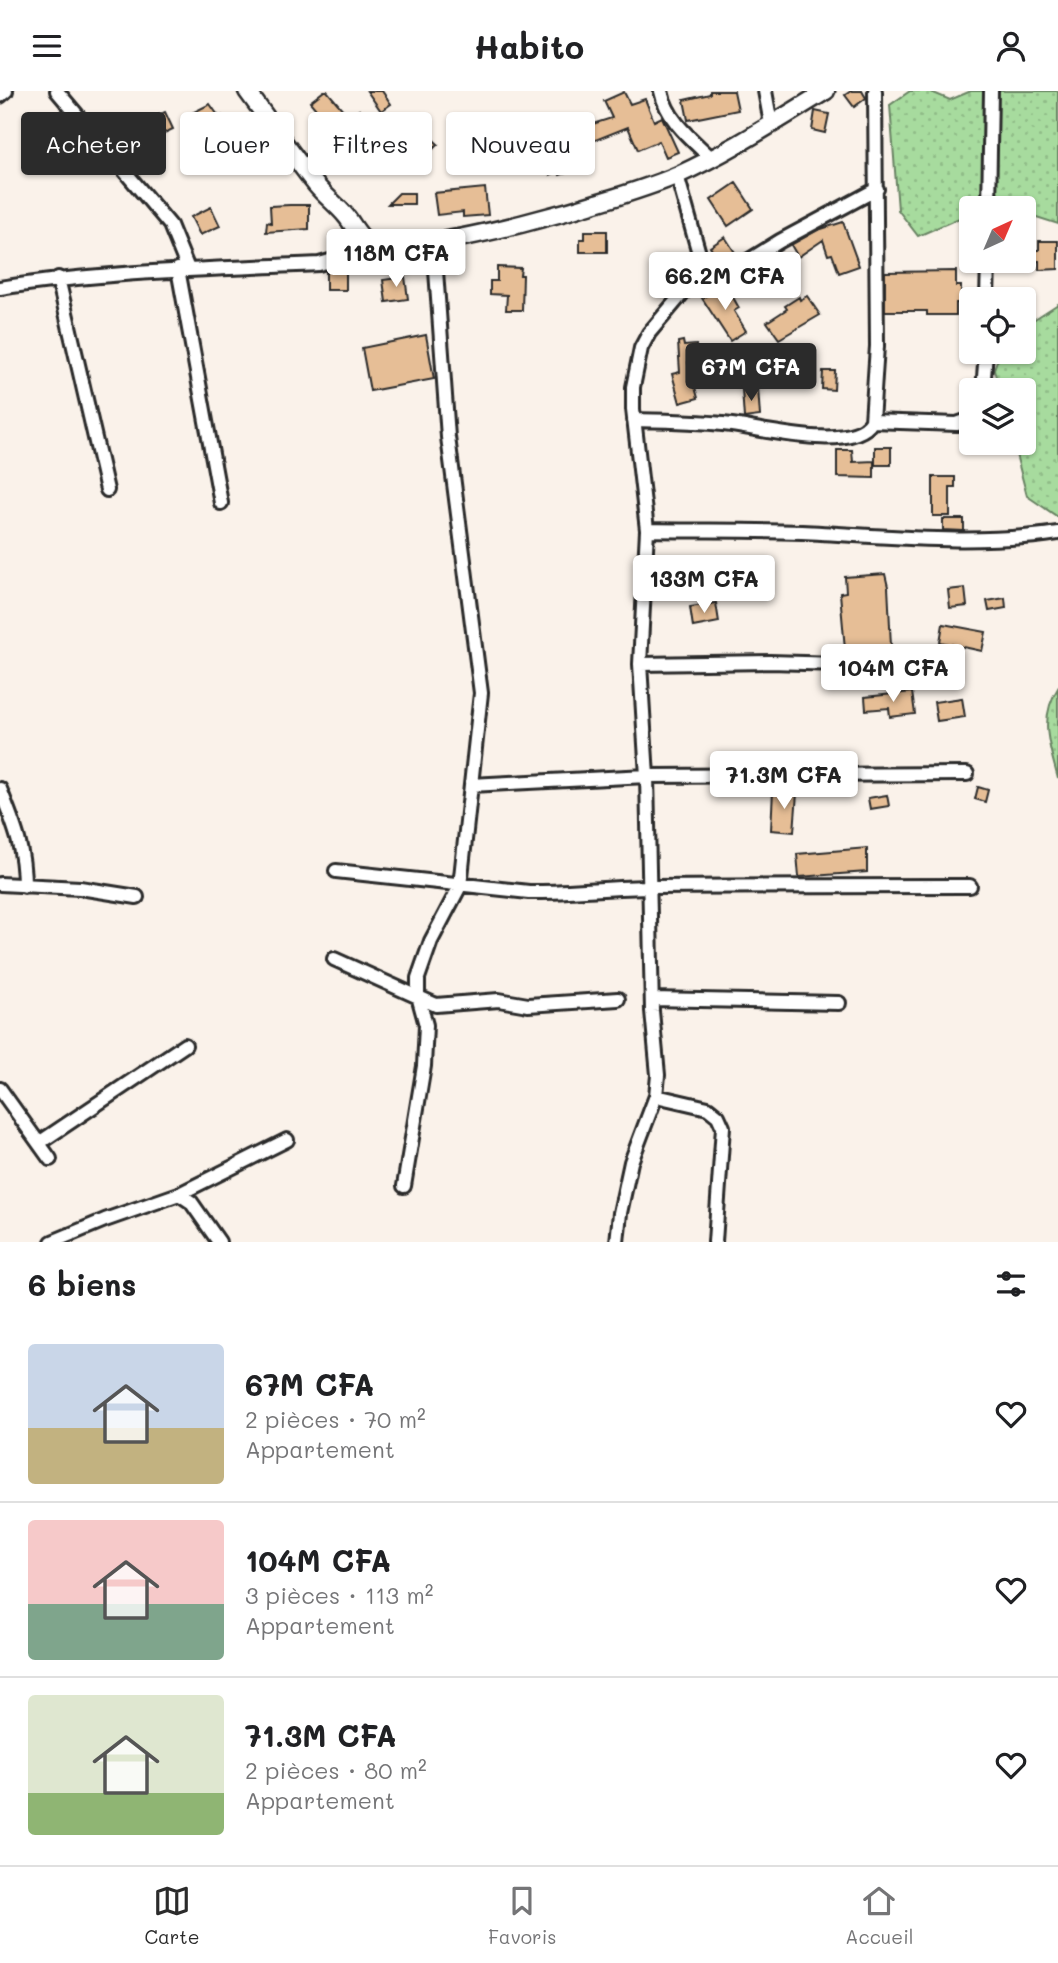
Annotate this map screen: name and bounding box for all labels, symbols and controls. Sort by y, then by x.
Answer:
text: Habito [474,25,584,67]
icon: menu [28,27,66,65]
icon: person [992,27,1030,65]
chip: Acheter [21,112,166,175]
chip: Louer [180,112,294,175]
chip: Filtres [308,112,432,175]
chip: Nouveau [446,112,595,175]
north arrow [959,196,1036,273]
map controls [959,196,1036,455]
pin: 118M CFA [324,229,468,289]
text: 118M CFA [342,237,450,267]
pin: 66.2M CFA [645,253,805,312]
text: 66.2M CFA [665,260,785,290]
button: locate [959,287,1036,364]
pin: 67M CFA [686,343,816,403]
text: 67M CFA [701,351,801,381]
button: layers [959,378,1036,455]
pin: 133M CFA [632,555,776,615]
text: 133M CFA [649,563,759,593]
pin: 104M CFA [821,645,965,704]
text: 104M CFA [837,652,949,682]
pin: 71.3M CFA [704,751,864,811]
text: 71.3M CFA [726,759,842,789]
text: 6 biens [28,1264,136,1304]
icon: filters [992,1265,1030,1303]
text: 67M CFA [245,1364,374,1404]
icon: home [84,1372,168,1456]
icon: heart [992,1395,1030,1433]
text: 2 pièces · 70 m² [245,1404,426,1434]
text: Appartement [245,1434,395,1464]
text: 104M CFA [245,1540,391,1580]
icon: home [84,1548,168,1632]
icon: heart [992,1571,1030,1609]
text: 3 pièces · 113 m² [245,1580,433,1610]
text: Appartement [245,1610,395,1640]
text: 71.3M CFA [245,1715,397,1755]
icon: home [84,1723,168,1807]
icon: heart [992,1746,1030,1784]
text: 2 pièces · 80 m² [245,1755,427,1785]
text: Appartement [245,1785,395,1815]
tab: Carte [144,1882,199,1949]
tab: Favoris [488,1882,557,1949]
tab: Accueil [845,1882,914,1949]

